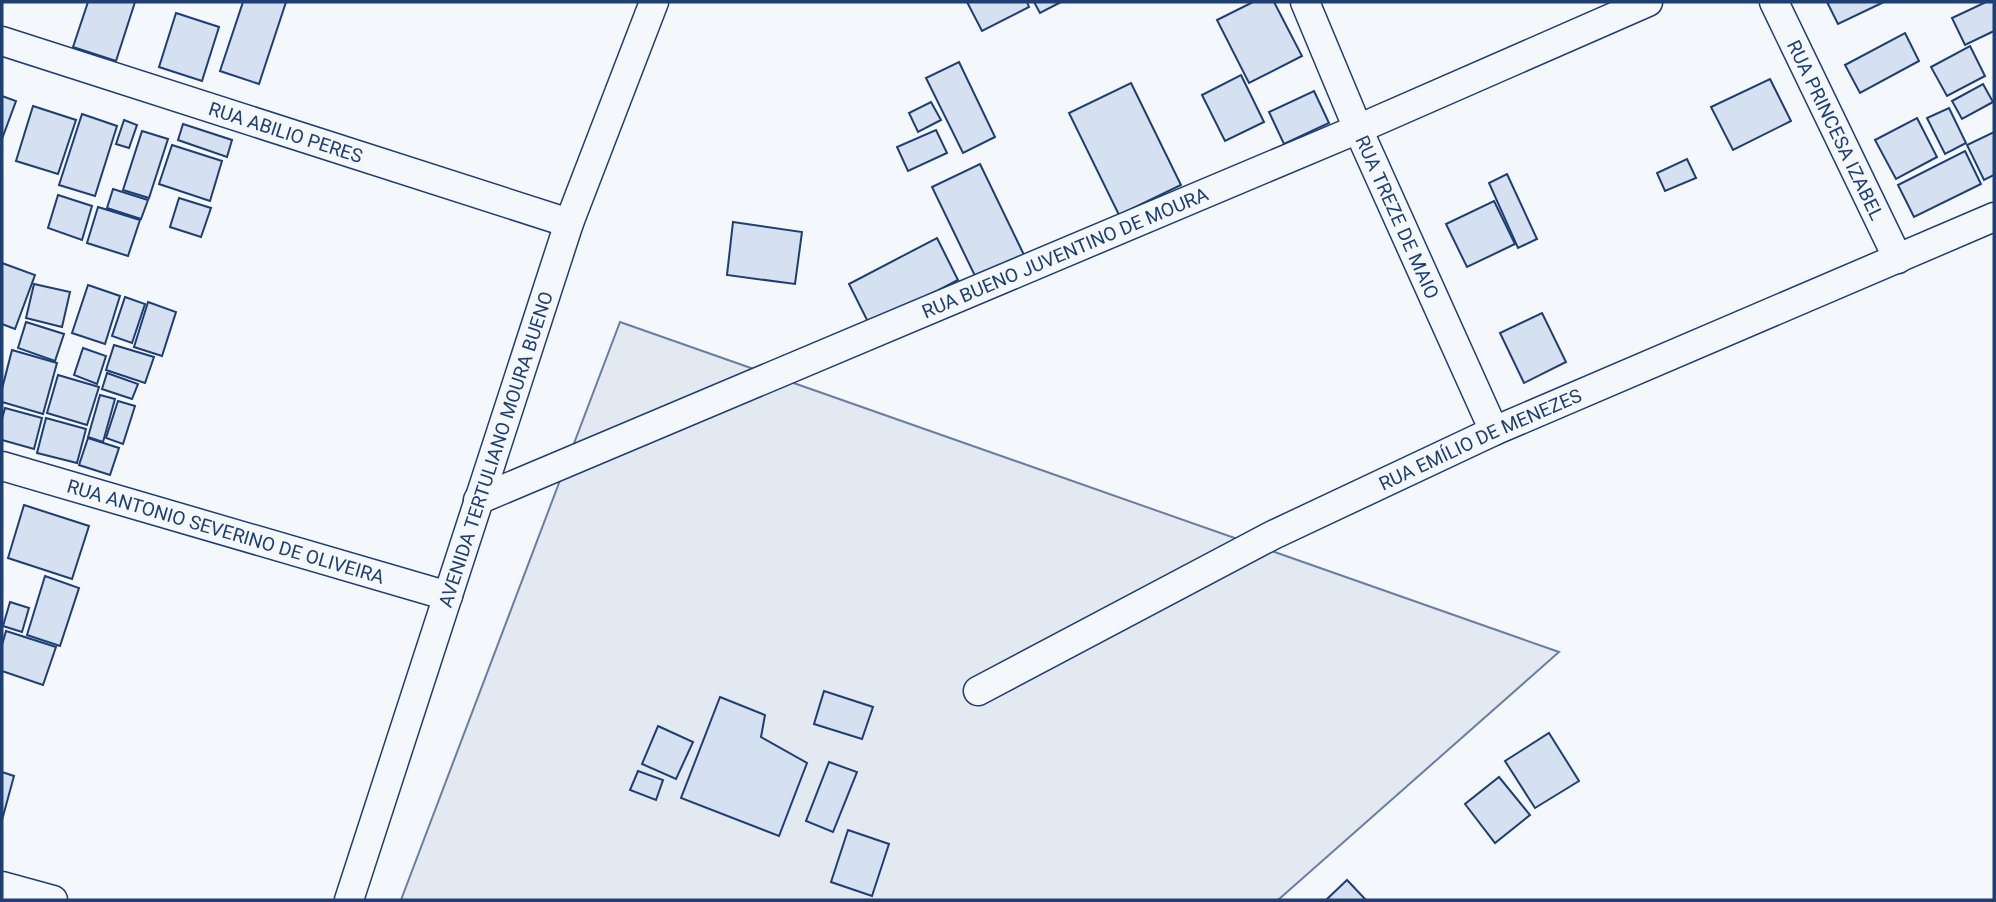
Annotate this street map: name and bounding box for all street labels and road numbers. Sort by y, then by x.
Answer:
street label: RUA PRINCESA IZABEL [1782,36,1888,224]
street label: RUA ABILIO PERES [206,97,365,168]
street label: RUA TREZE DE MAIO [1350,132,1444,302]
street label: RUA BUENO JUVENTINO DE MOURA [919,182,1212,323]
street label: AVENIDA TERTULIANO MOURA BUENO [434,288,558,610]
street label: RUA EMÍLIO DE MENEZES [1375,384,1585,495]
street label: RUA ANTONIO SEVERINO DE OLIVEIRA [64,475,387,589]

